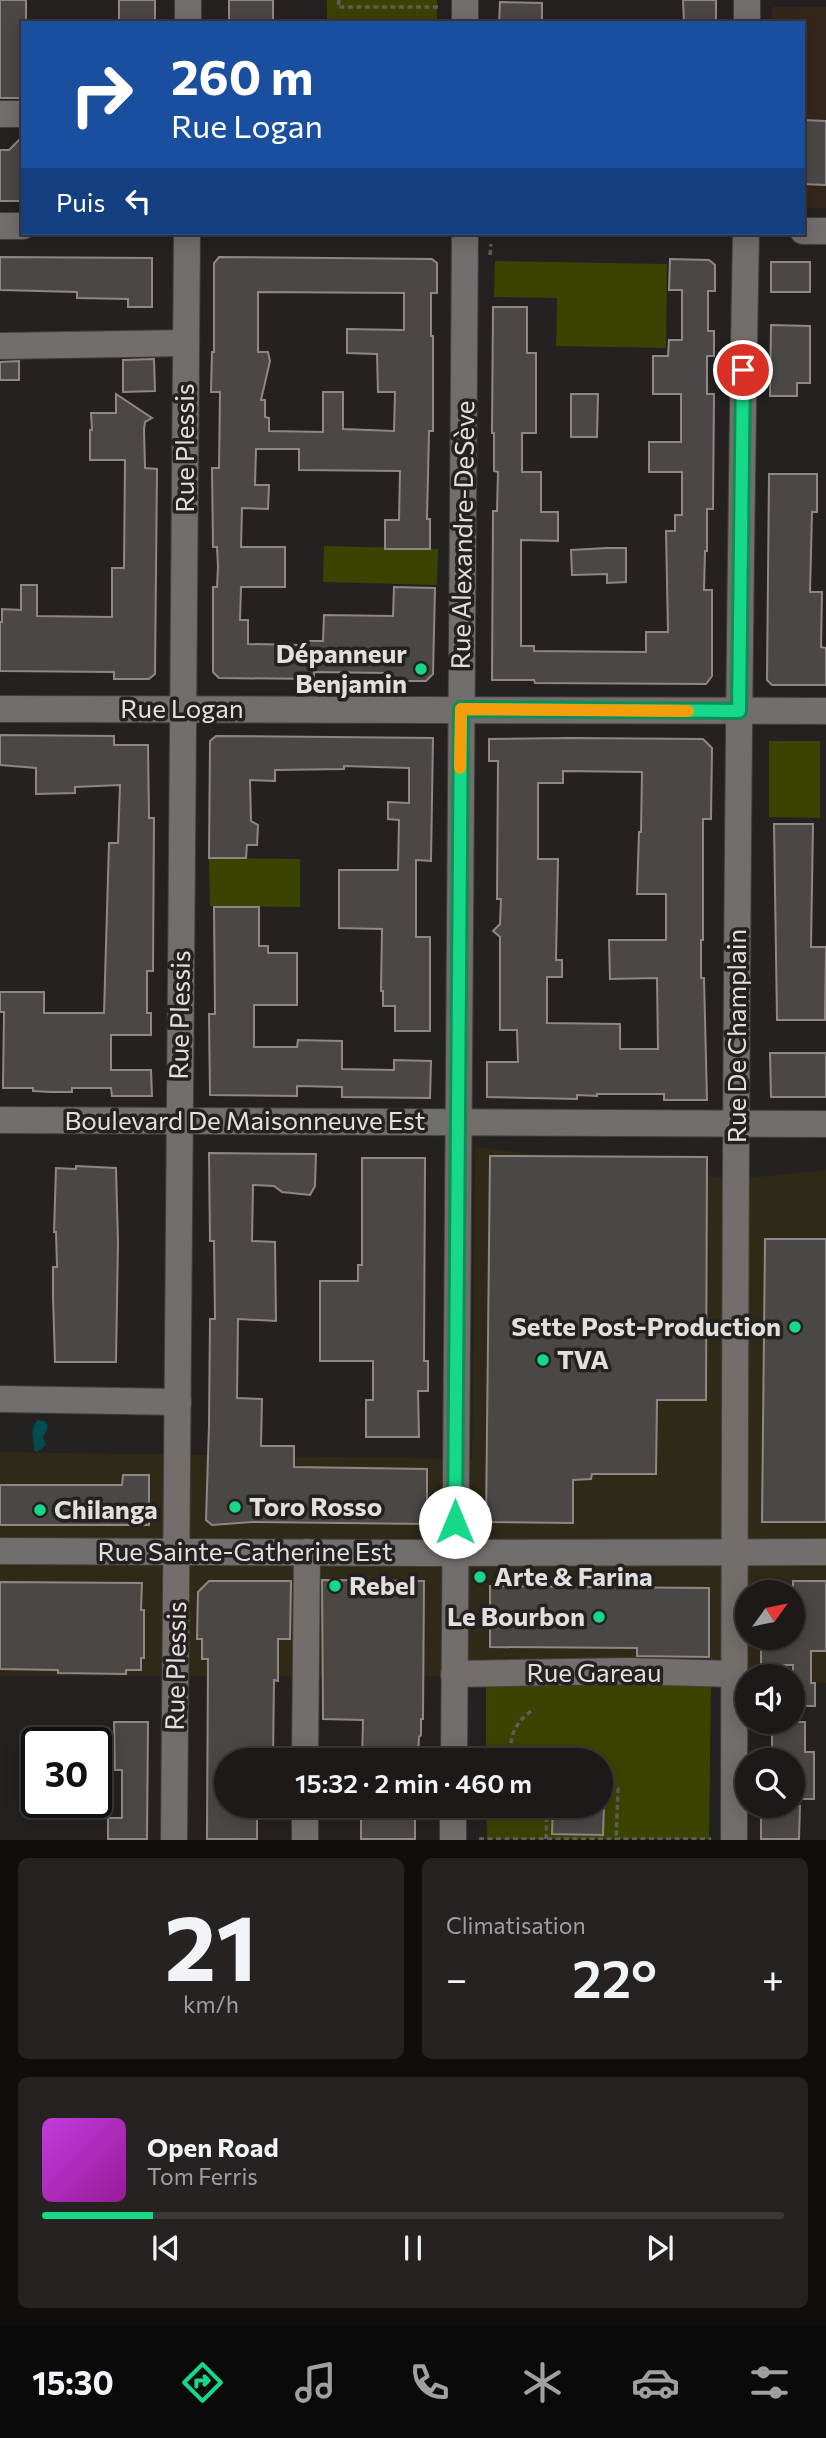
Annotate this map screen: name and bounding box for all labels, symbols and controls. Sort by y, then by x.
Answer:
text: 260 m [171,45,313,105]
icon: right [56,49,147,140]
text: Rue Logan [171,105,323,145]
icon: left [119,182,157,220]
text: Puis [56,186,105,217]
pin [713,340,773,400]
icon: arrive [724,351,762,389]
street label: Rue Plessis [168,383,199,513]
street label: Rue Alexandre-DeSève [444,400,479,670]
place label: Dépanneur Benjamin [276,637,407,698]
marker: Dépanneur Benjamin [413,661,429,677]
street label: Rue Logan [120,692,244,723]
street label: Rue De Champlain [720,929,751,1143]
street label: Rue Plessis [162,950,195,1080]
street label: Boulevard De Maisonneuve Est [65,1104,425,1135]
place label: Sette Post-Production [511,1310,781,1341]
marker: Sette Post-Production [787,1319,803,1335]
place label: TVA [557,1343,609,1374]
marker: TVA [535,1352,551,1368]
position arrow [418,1485,492,1559]
place label: Toro Rosso [249,1490,382,1521]
place label: Chilanga [54,1493,158,1524]
marker: Toro Rosso [227,1499,243,1515]
marker: Chilanga [32,1502,48,1518]
street label: Rue Sainte-Catherine Est [97,1535,393,1566]
place label: Arte & Farina [494,1560,653,1591]
place label: Rebel [349,1569,416,1600]
marker: Arte & Farina [472,1569,488,1585]
marker: Rebel [327,1578,343,1594]
north arrow [735,1580,805,1650]
map controls [735,1580,805,1818]
place label: Le Bourbon [447,1600,585,1631]
street label: Rue Plessis [158,1601,191,1731]
marker: Le Bourbon [591,1609,607,1625]
street label: Rue Gareau [527,1656,661,1687]
button: sound [735,1664,805,1734]
speed limit sign: 30 [21,1727,112,1818]
button: search [735,1748,805,1818]
text: 15:32 · 2 min · 460 m [295,1767,532,1798]
text: 21 [165,1888,257,2000]
text: Climatisation [446,1911,586,1939]
text: 22° [572,1945,657,2009]
text: − [446,1954,468,2001]
text: + [762,1954,784,2001]
text: km/h [183,1990,239,2018]
text: Open Road [147,2131,279,2162]
text: Tom Ferris [147,2162,258,2190]
icon: previous [147,2229,185,2267]
icon: pause [394,2229,432,2267]
icon: next [641,2229,679,2267]
icon: directions [178,2358,227,2407]
icon: music [291,2358,340,2407]
icon: phone [405,2358,454,2407]
icon: climate [518,2358,567,2407]
icon: car [631,2358,680,2407]
icon: filters [745,2358,794,2407]
text: 15:30 [32,2362,114,2402]

